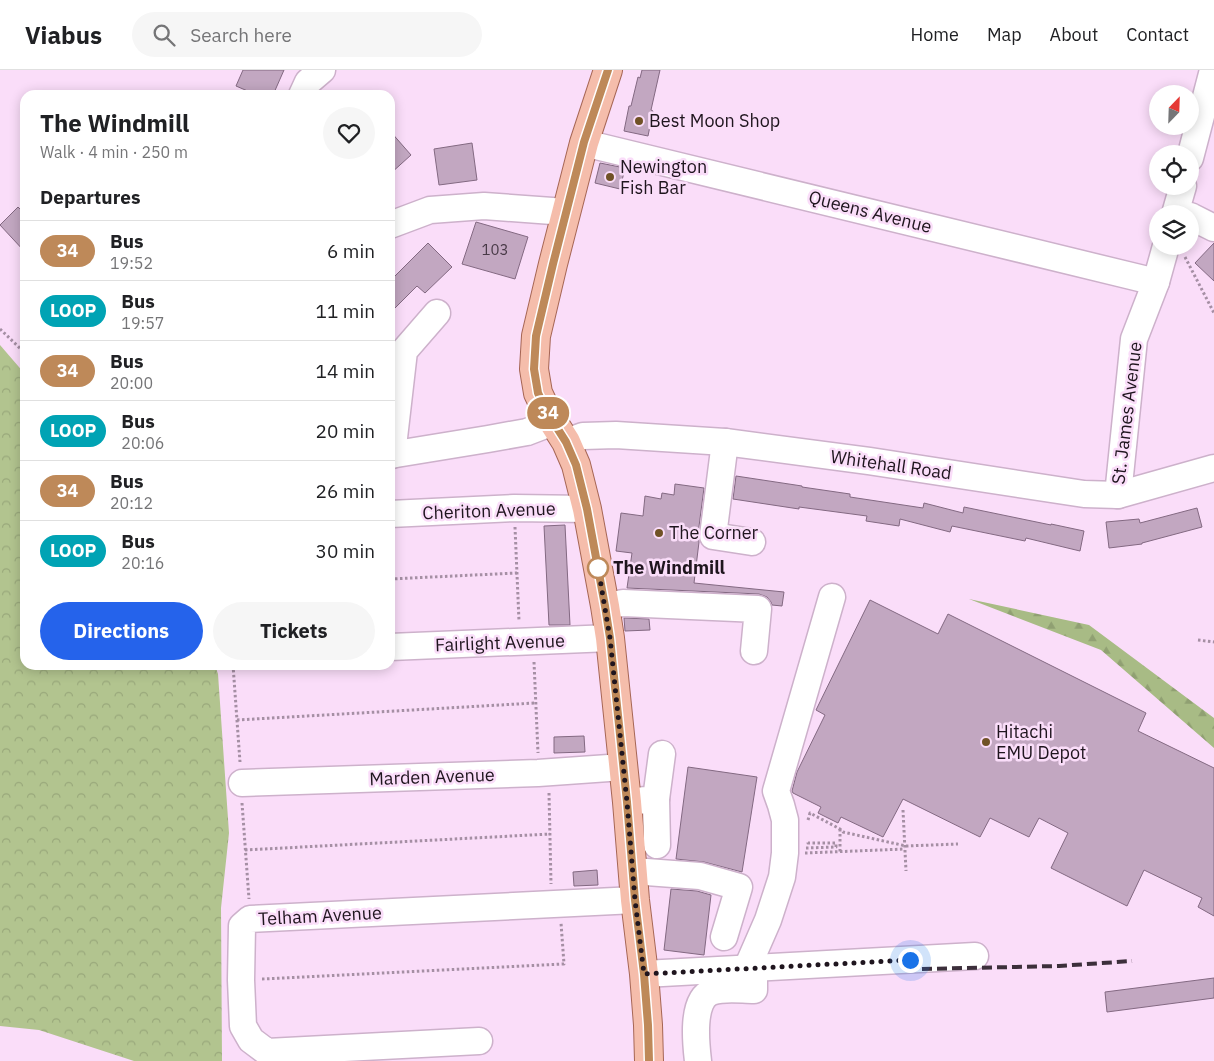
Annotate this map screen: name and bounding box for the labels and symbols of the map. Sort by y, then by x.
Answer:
north arrow [1149,85,1199,135]
place label: Best Moon Shop [649,109,780,132]
marker: Best Moon Shop [633,115,645,127]
place label: Newington Fish Bar [620,155,707,199]
marker: Newington Fish Bar [604,171,616,183]
street label: Queens Avenue [806,185,934,238]
house number: 103 [481,240,509,259]
street label: St. James Avenue [1106,340,1147,486]
line badge: 34 [526,397,570,429]
street label: Whitehall Road [829,445,953,484]
street label: Cheriton Avenue [422,497,556,524]
place label: The Corner [669,521,759,544]
marker: The Corner [653,527,665,539]
place label: The Windmill [613,556,725,579]
marker: The Windmill [587,557,609,579]
street label: Fairlight Avenue [435,629,565,656]
place label: Hitachi EMU Depot [996,720,1086,764]
marker: Hitachi EMU Depot [980,736,992,748]
street label: Marden Avenue [369,763,495,790]
street label: Telham Avenue [258,901,383,930]
your location [898,948,923,973]

